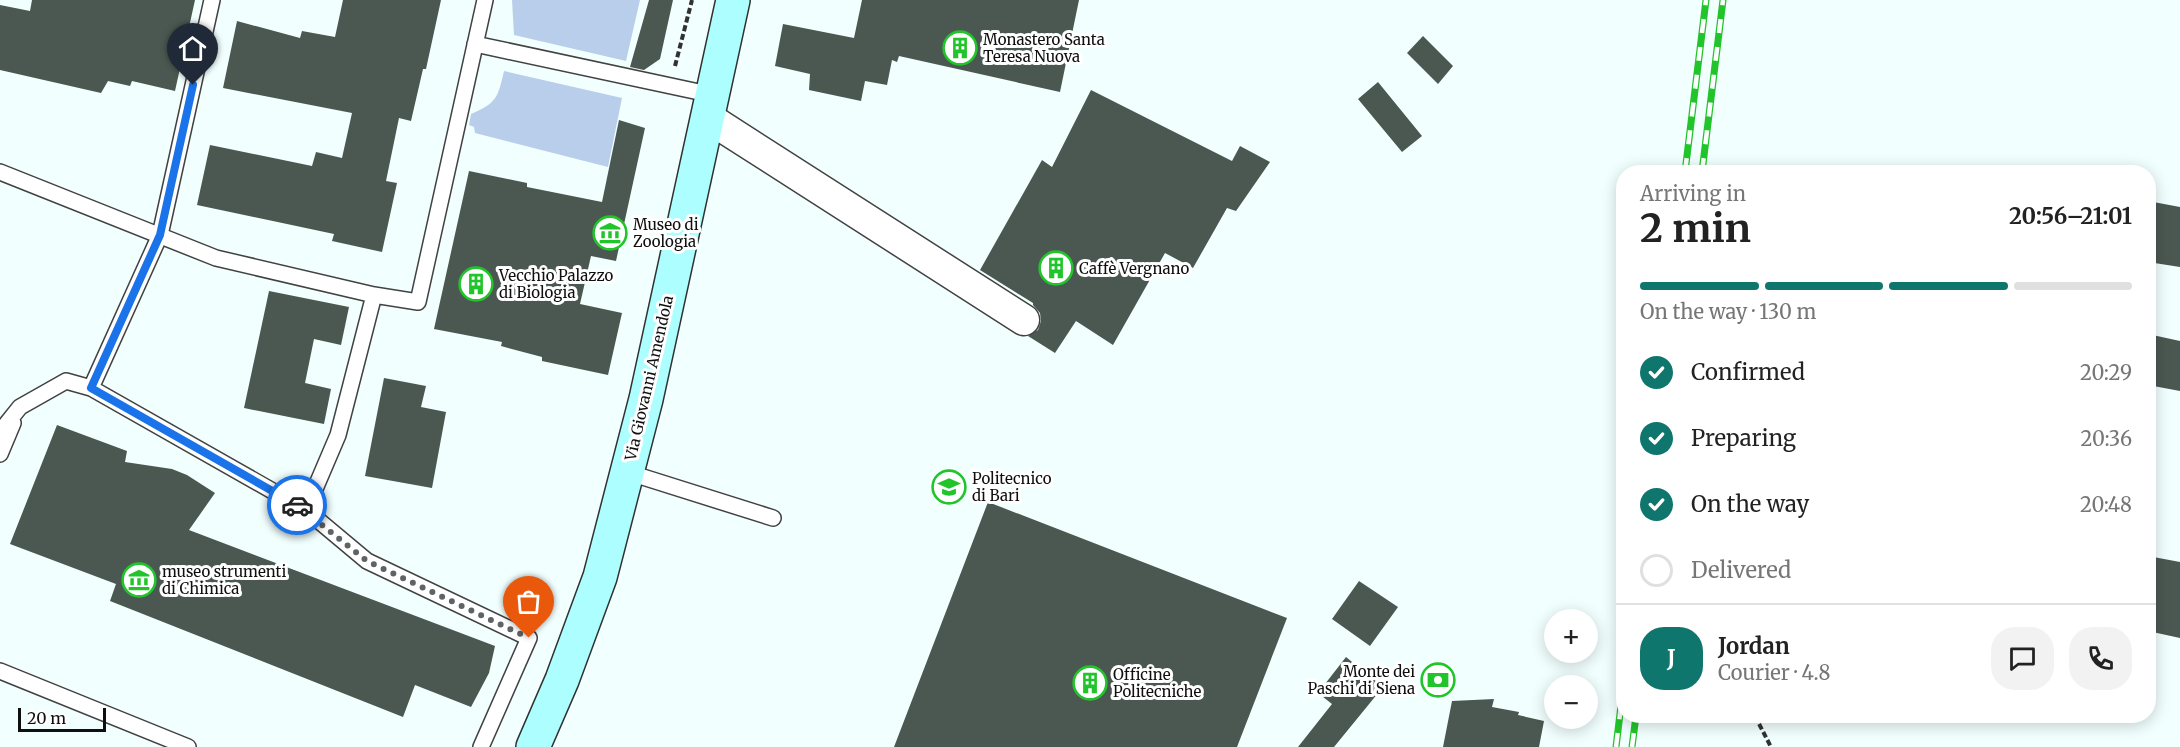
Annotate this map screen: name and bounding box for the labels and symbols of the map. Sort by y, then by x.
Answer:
pin [167,23,218,85]
building icon: Monastero Santa Teresa Nuova [942,30,978,66]
place label: Monastero Santa Teresa Nuova [983,30,1105,66]
museum icon: Museo di Zoologia [592,215,628,251]
place label: Museo di Zoologia [633,215,699,251]
building icon: Caffè Vergnano [1038,250,1074,286]
place label: Caffè Vergnano [1079,259,1189,278]
building icon: Vecchio Palazzo di Biologia [458,266,494,302]
place label: Vecchio Palazzo di Biologia [498,266,614,302]
street label: Via Giovanni Amendola [621,294,677,463]
school or university icon: Politecnico di Bari [931,469,967,505]
place label: Politecnico di Bari [972,469,1052,505]
courier [267,475,327,535]
museum icon: museo strumenti di Chimica [121,562,157,598]
place label: museo strumenti di Chimica [162,562,286,598]
pin [503,576,554,638]
place label: Monte dei Paschi di Siena [1308,662,1415,698]
bank icon: Monte dei Paschi di Siena [1420,662,1456,698]
building icon: Officine Politecniche [1072,665,1108,701]
place label: Officine Politecniche [1113,665,1202,701]
scale bar [18,705,106,732]

